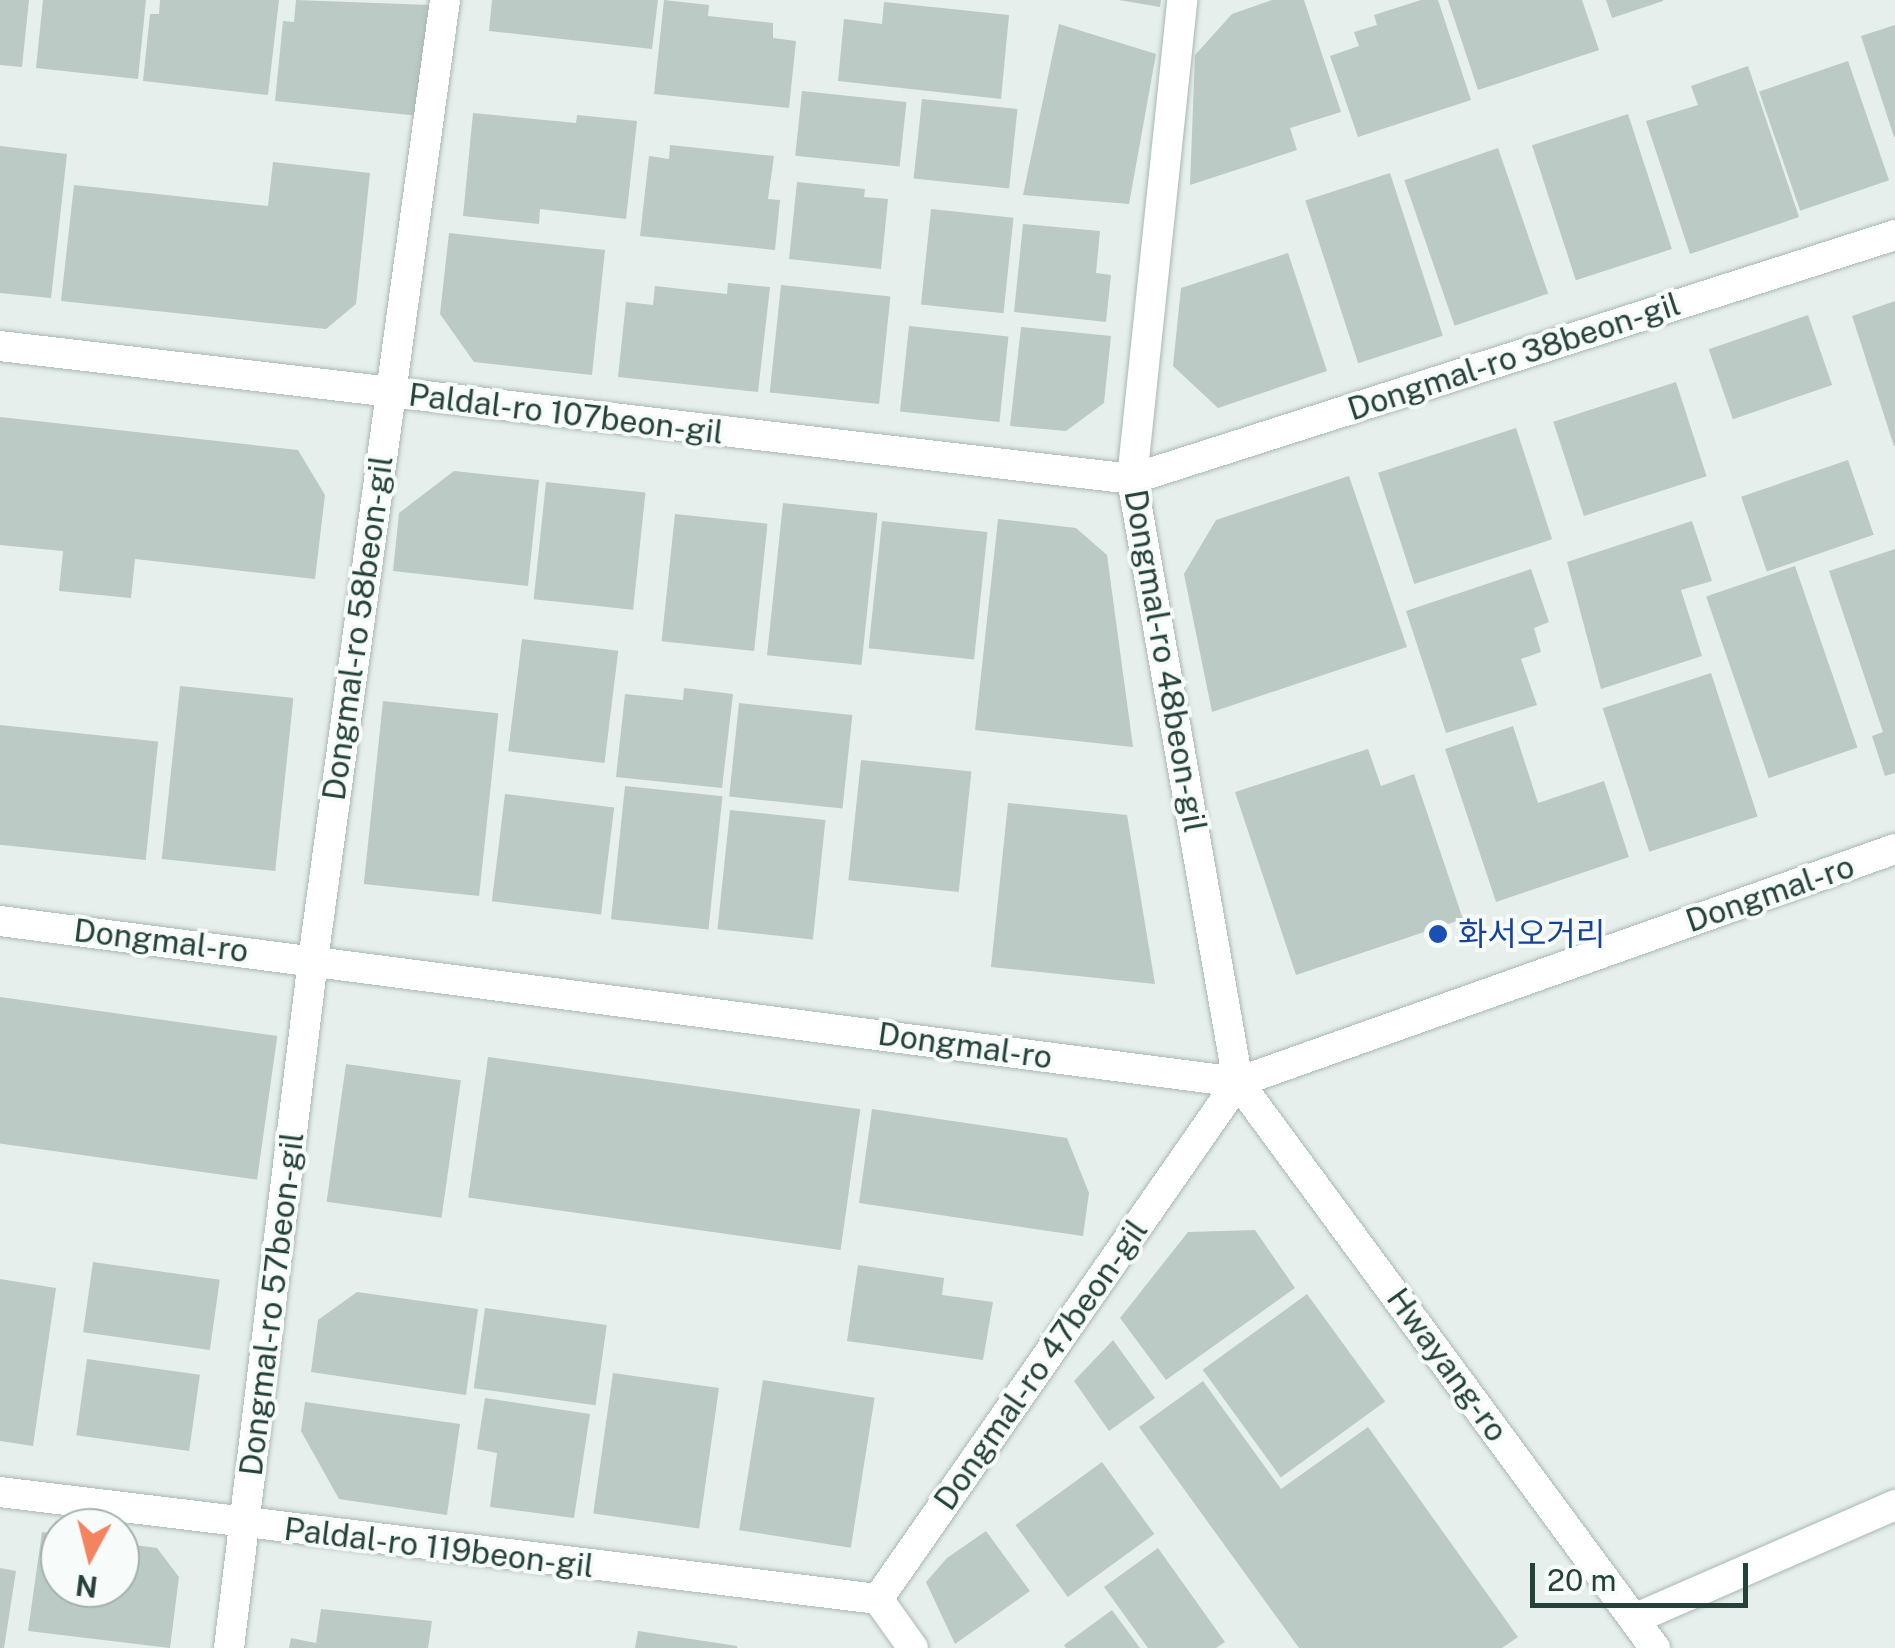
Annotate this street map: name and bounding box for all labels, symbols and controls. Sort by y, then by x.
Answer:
street label: Dongmal-ro 38beon-gil [1343,285,1685,429]
street label: Paldal-ro 107beon-gil [406,376,726,452]
street label: Dongmal-ro 58beon-gil [315,453,401,803]
street label: Dongmal-ro 48beon-gil [1116,486,1214,836]
street label: Dongmal-ro [1681,847,1859,941]
street label: Dongmal-ro [72,911,250,971]
place label: 화서오거리 [1458,915,1605,953]
marker: 화서오거리 [1427,923,1449,945]
street label: Dongmal-ro [875,1015,1055,1077]
street label: Dongmal-ro 57beon-gil [232,1130,312,1478]
street label: Dongmal-ro 47beon-gil [926,1212,1156,1518]
street label: Hwayang-ro [1378,1281,1516,1449]
north arrow [40,1508,140,1608]
street label: Paldal-ro 119beon-gil [282,1510,596,1586]
scale bar [1535,1543,1752,1605]
text: 20 m [1547,1562,1616,1598]
text: N [74,1569,99,1604]

